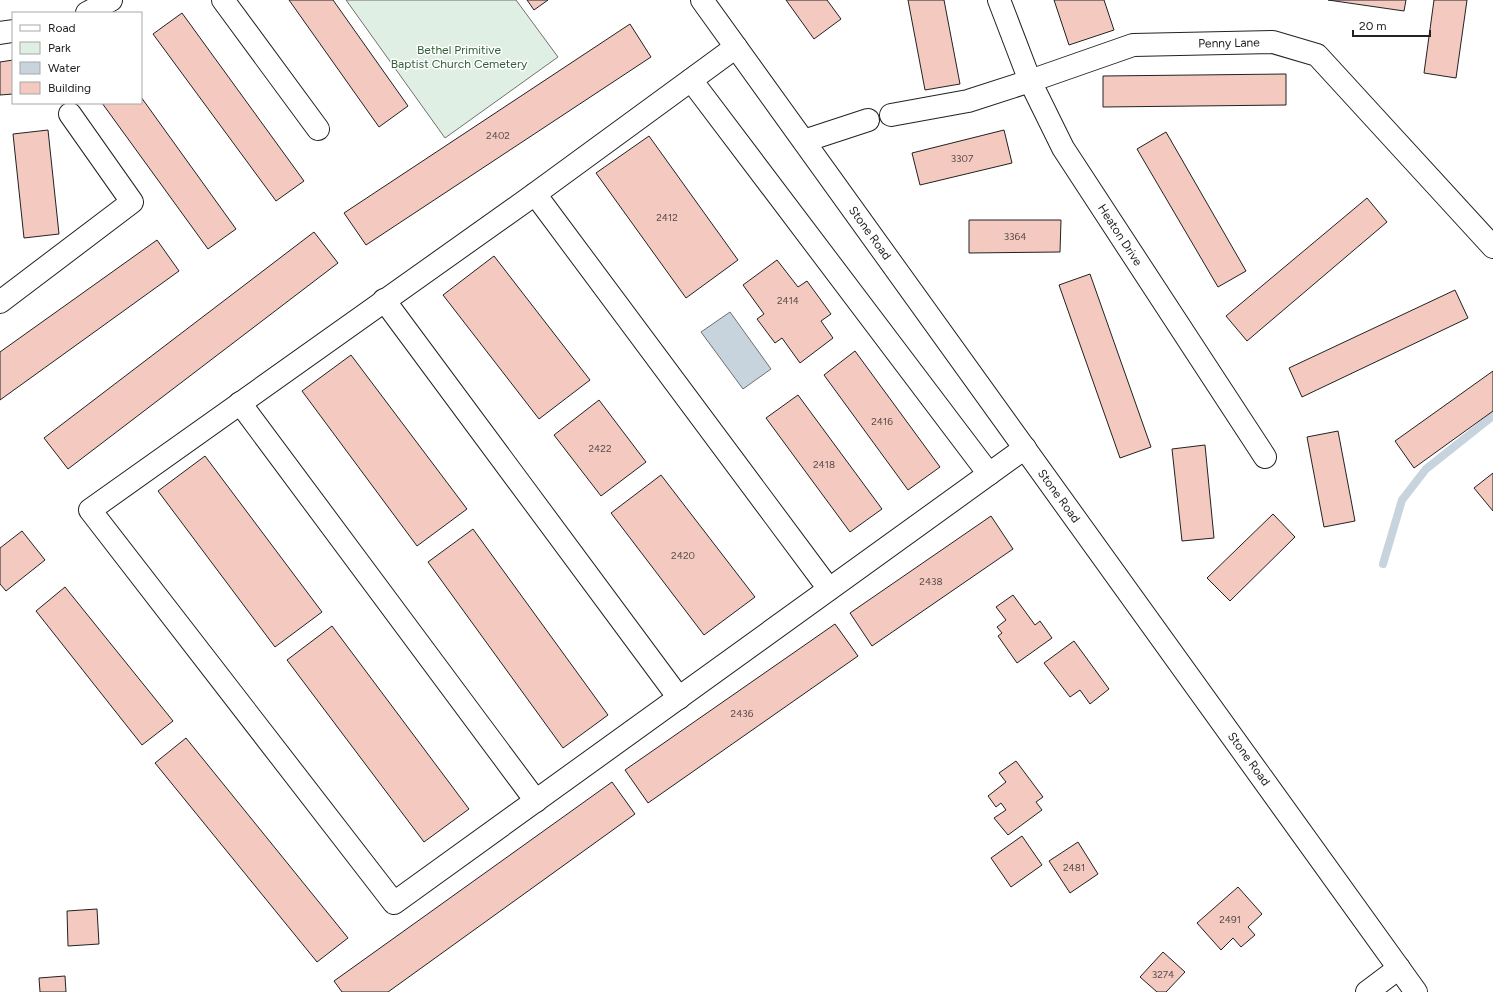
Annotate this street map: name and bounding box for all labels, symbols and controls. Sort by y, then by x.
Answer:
legend [12,12,142,104]
scale bar [1353,12,1430,38]
text: 20 m [1359,19,1387,33]
text: Road [48,21,76,35]
street label: Penny Lane [1198,35,1260,51]
text: Park [48,41,71,55]
park label: Bethel Primitive Baptist Church Cemetery [391,43,528,71]
text: Water [48,61,80,75]
text: Building [48,81,91,95]
house number: 2402 [486,129,510,142]
house number: 3307 [951,152,974,165]
street label: Heaton Drive [1095,202,1145,269]
street label: Stone Road [846,204,894,262]
house number: 2412 [656,211,678,224]
house number: 3364 [1004,230,1026,243]
house number: 2414 [777,294,799,307]
house number: 2416 [871,415,893,428]
house number: 2422 [589,442,611,455]
house number: 2418 [813,458,835,471]
street label: Stone Road [1035,467,1083,525]
house number: 2420 [671,549,695,562]
house number: 2438 [919,575,943,588]
house number: 2436 [731,707,754,720]
street label: Stone Road [1225,730,1273,788]
house number: 2481 [1063,861,1085,874]
house number: 2491 [1219,913,1241,926]
house number: 3274 [1152,968,1174,981]

